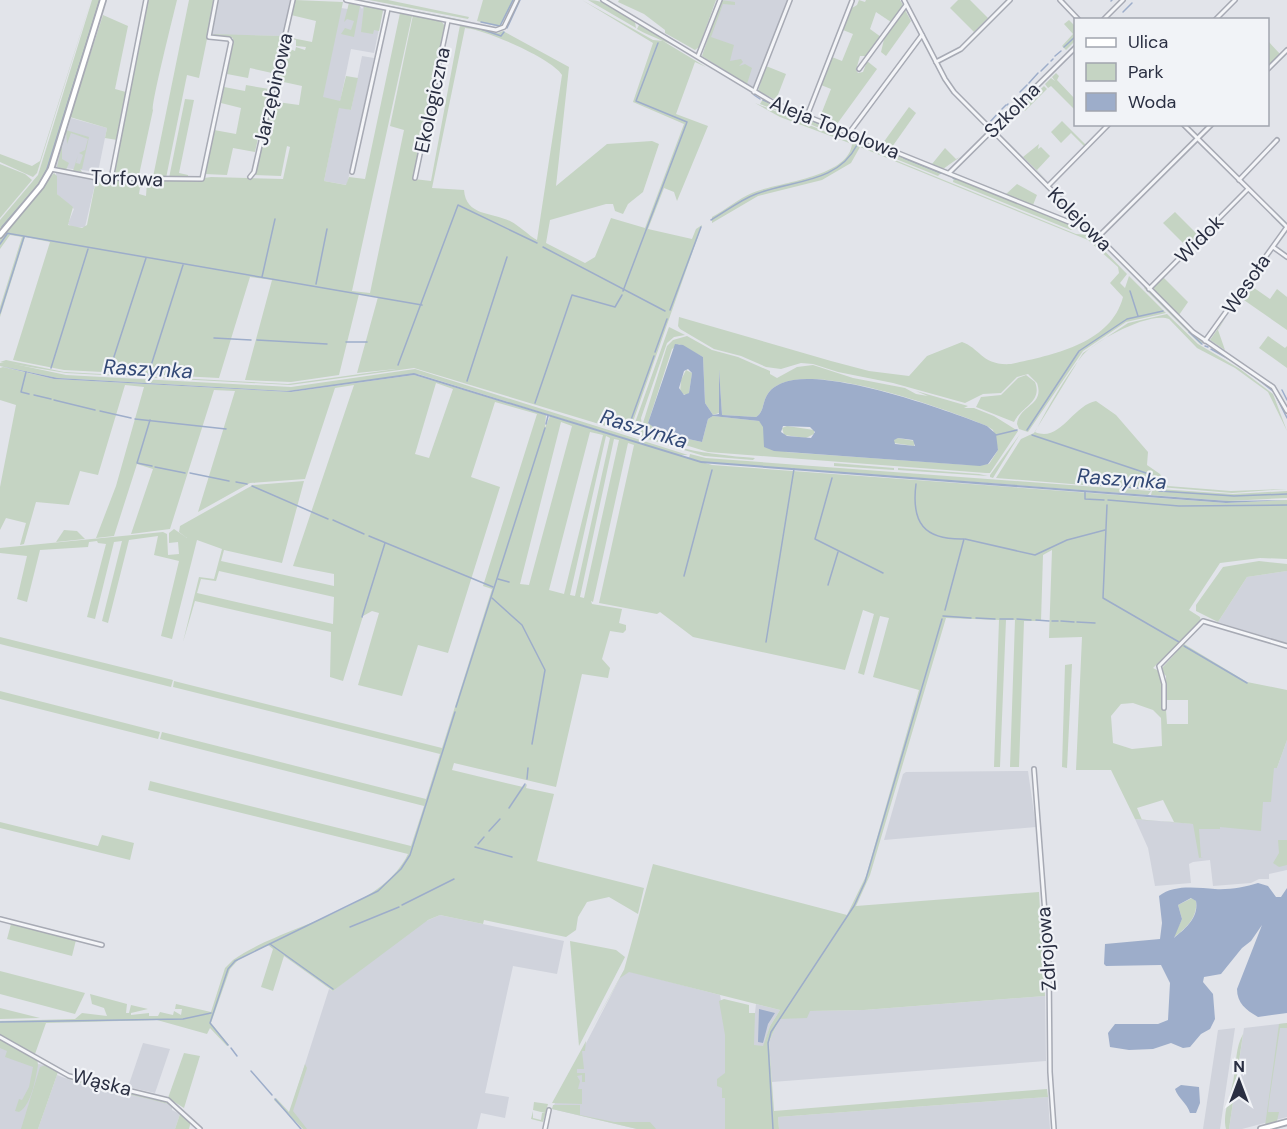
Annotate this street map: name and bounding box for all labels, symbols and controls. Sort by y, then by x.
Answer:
legend [1074,18,1269,126]
street label: Jarzębinowa [247,30,299,148]
text: Ulica [1128,30,1168,54]
street label: Ekologiczna [408,45,456,155]
text: Park [1128,60,1164,84]
street label: Szkolna [978,76,1046,144]
street label: Aleja Topolowa [766,89,904,165]
text: Woda [1128,90,1176,114]
street label: Torfowa [90,164,164,192]
street label: Kolejowa [1042,181,1118,257]
street label: Widok [1169,209,1229,269]
street label: Wesoła [1216,249,1276,319]
water label: Raszynka [102,353,194,385]
water label: Raszynka [597,402,691,456]
water label: Raszynka [1076,462,1168,496]
street label: Zdrojowa [1030,906,1062,992]
north arrow [1209,1051,1269,1111]
text: N [1233,1056,1245,1077]
street label: Wąska [70,1062,134,1102]

